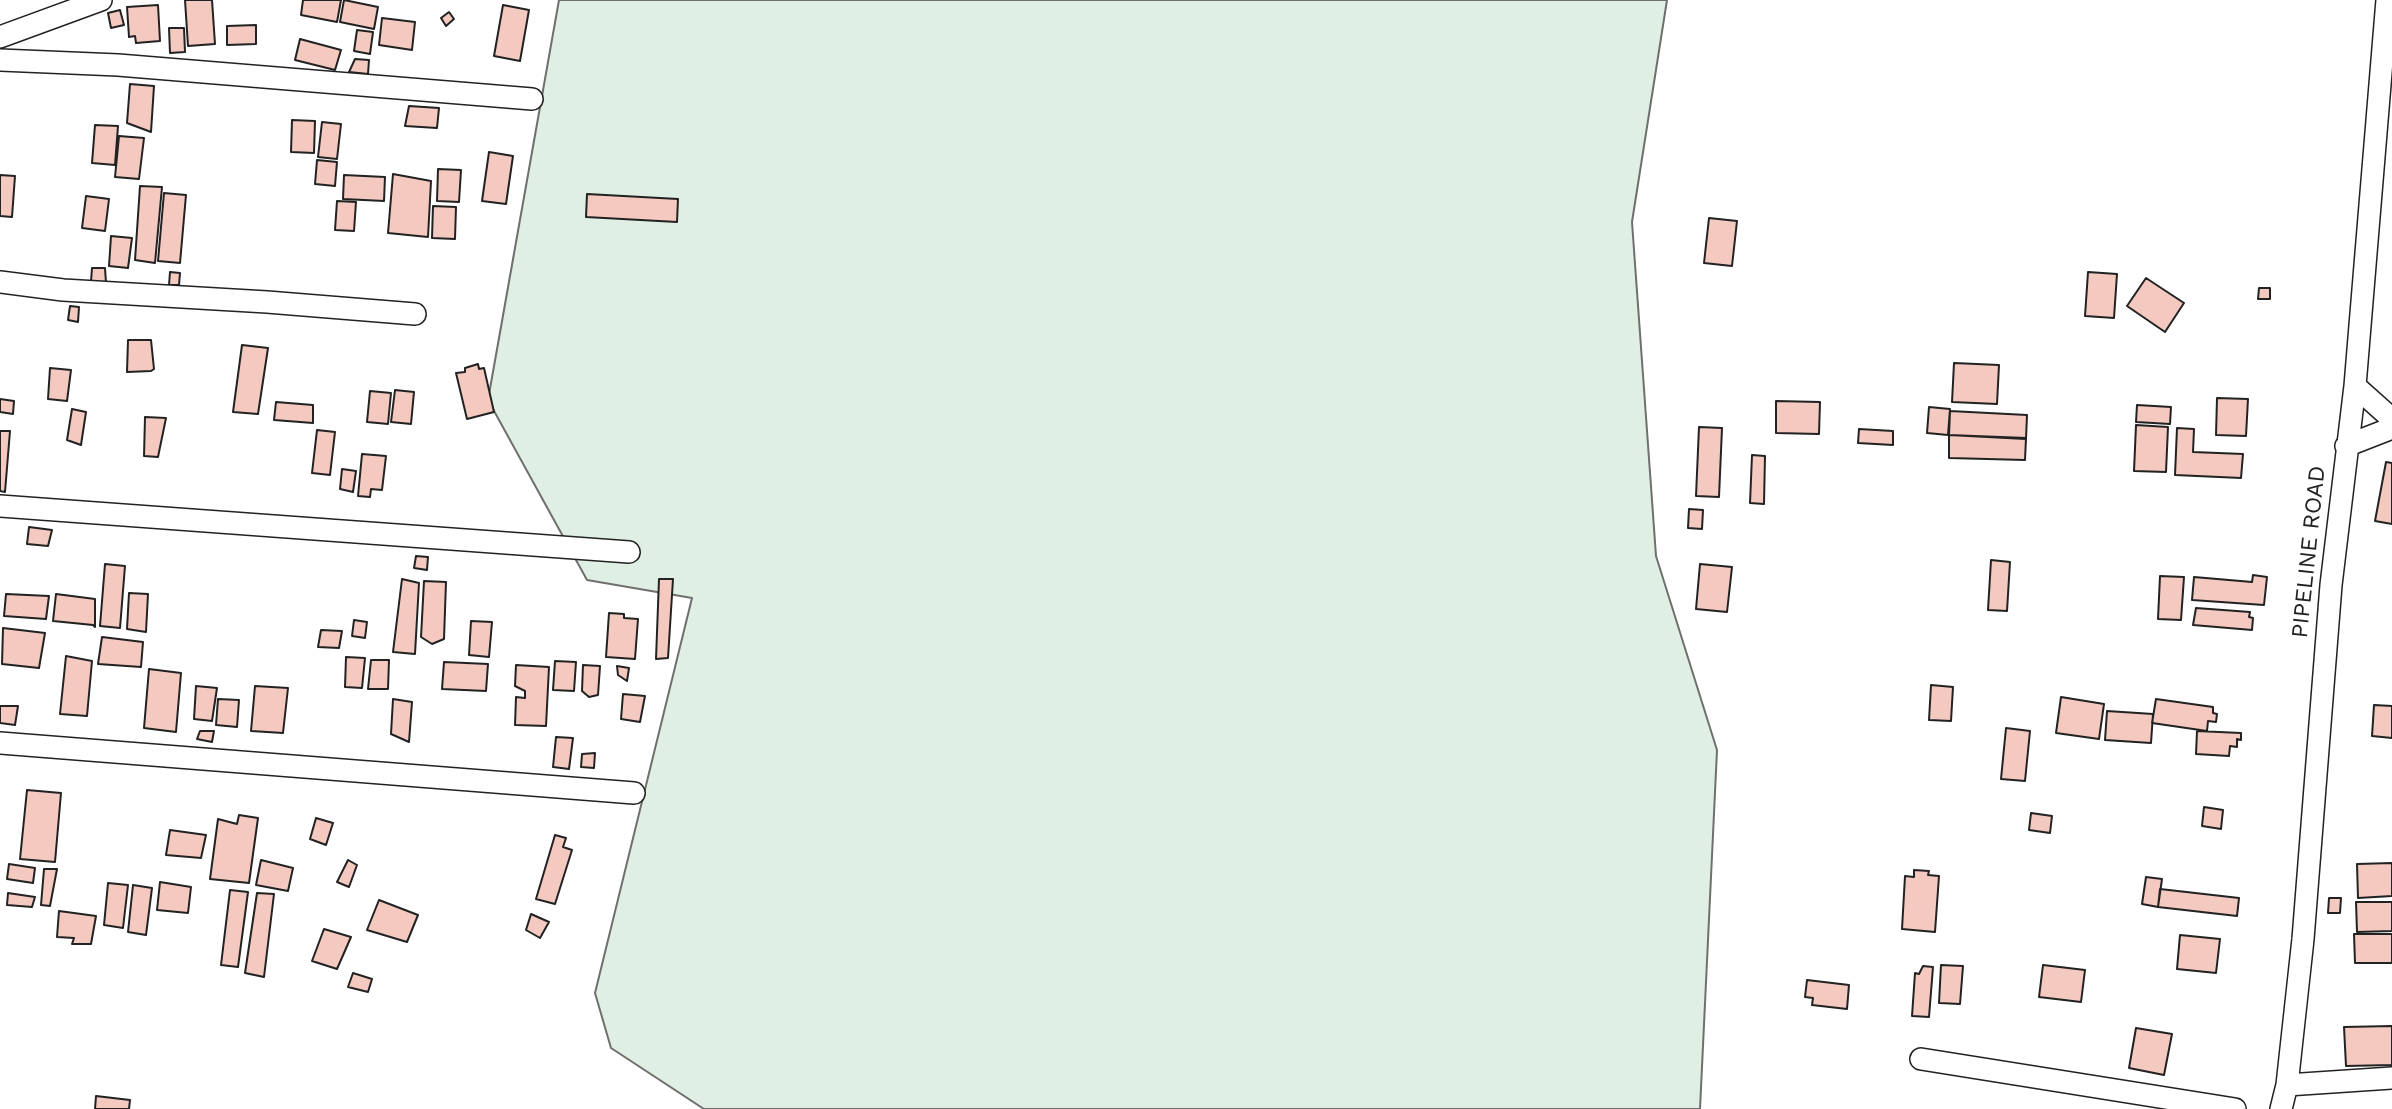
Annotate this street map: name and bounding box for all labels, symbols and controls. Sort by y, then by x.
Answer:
street label: PIPELINE ROAD [2286,464,2332,640]

